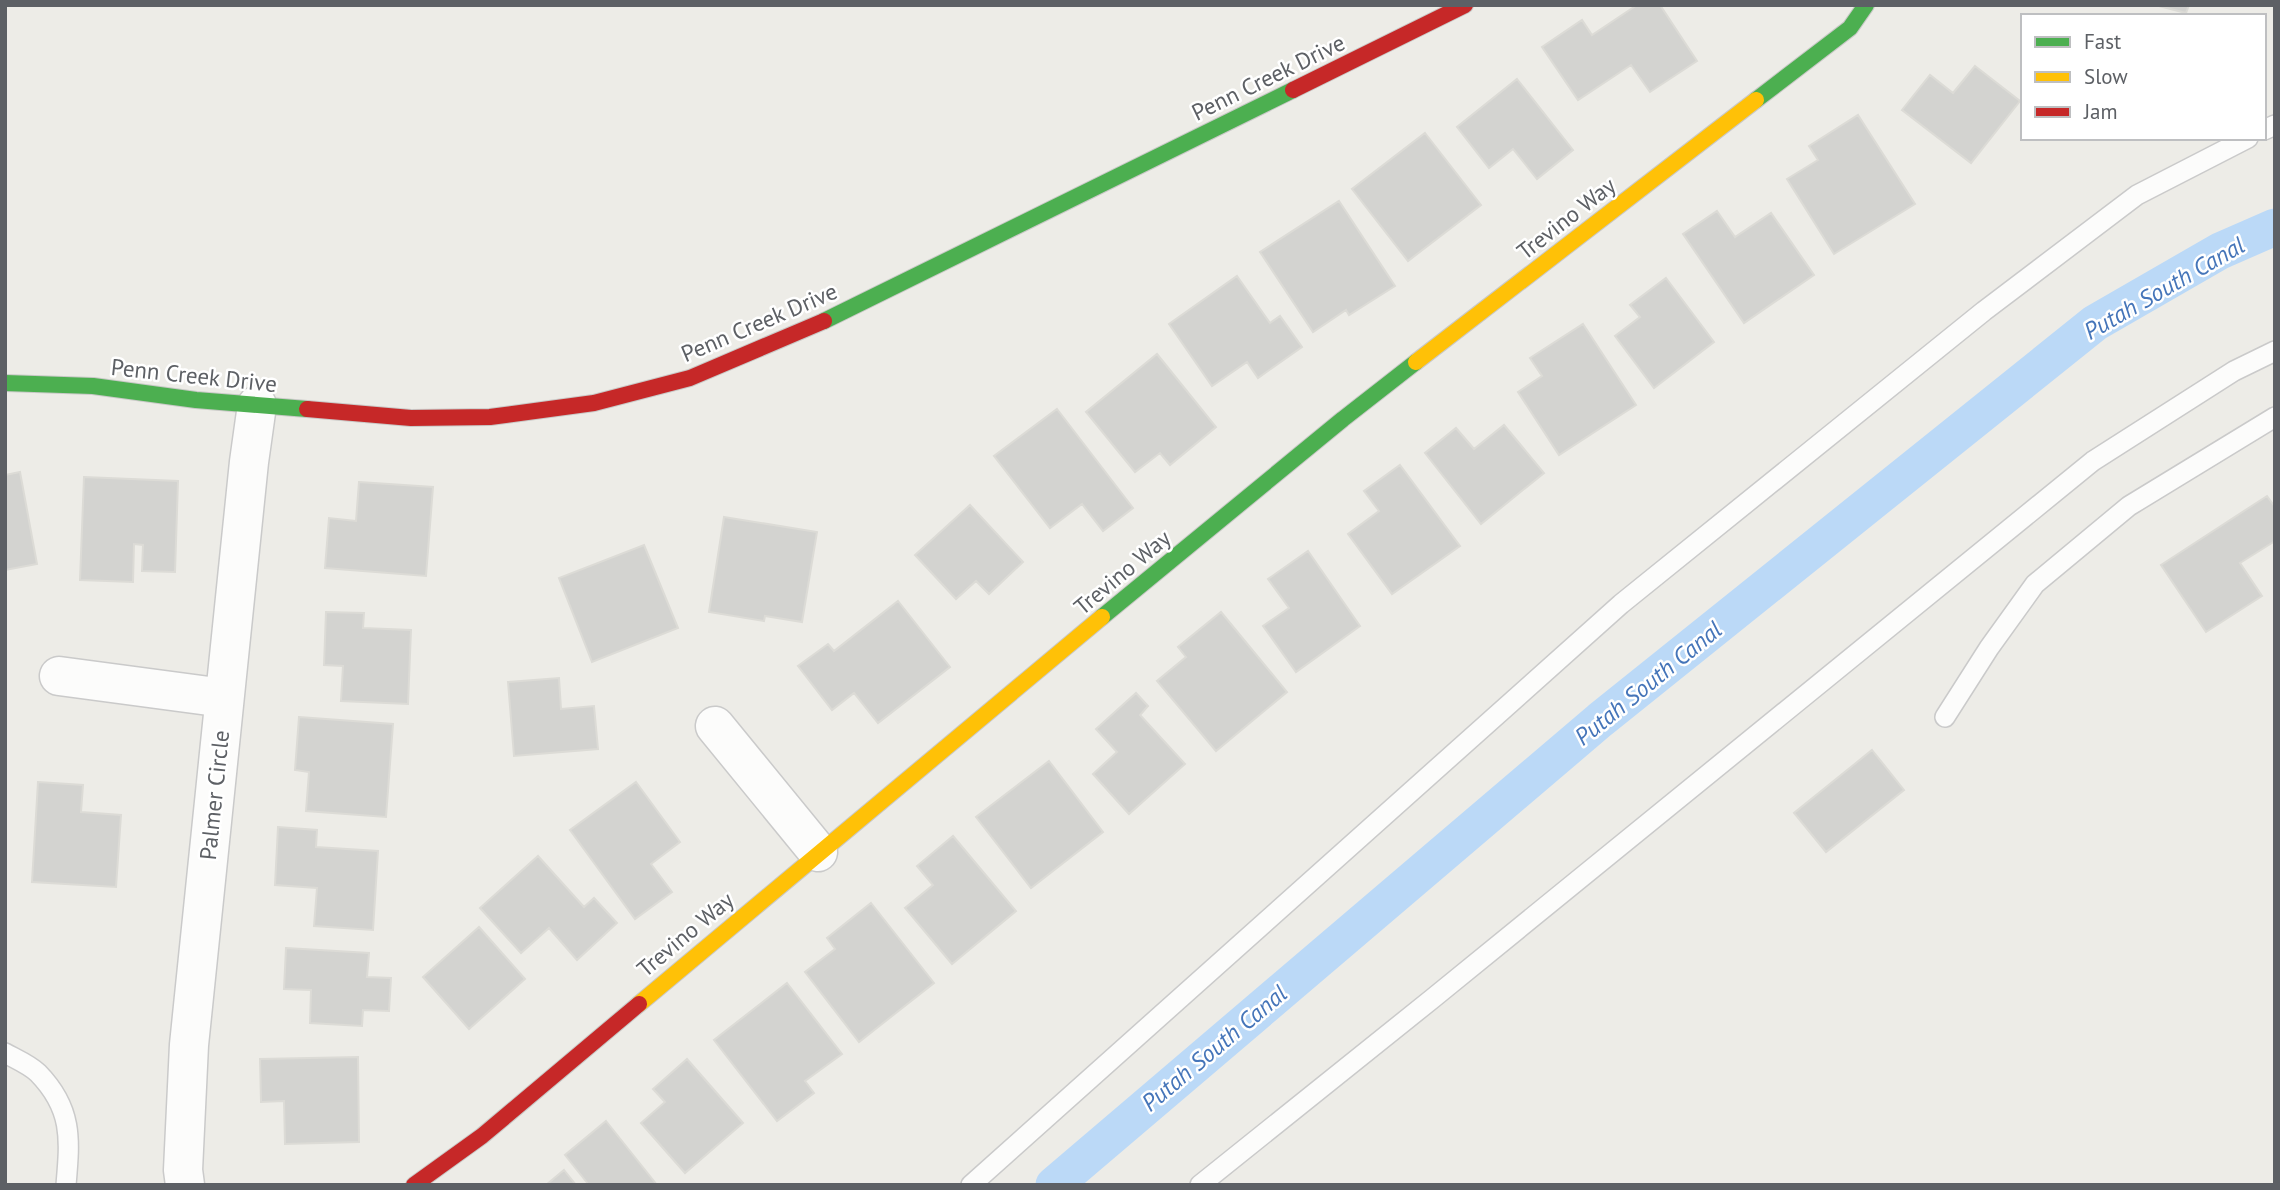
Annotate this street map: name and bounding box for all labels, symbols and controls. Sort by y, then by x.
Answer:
legend [2021,14,2266,140]
street label: Penn Creek Drive [1187,27,1349,127]
text: Fast [2084,28,2121,55]
text: Slow [2084,63,2128,90]
text: Jam [2083,98,2118,125]
street label: Trevino Way [1511,170,1621,266]
water label: Putah South Canal [2078,229,2250,347]
street label: Penn Creek Drive [677,276,841,368]
street label: Penn Creek Drive [110,352,278,398]
street label: Trevino Way [1068,523,1177,621]
water label: Putah South Canal [1568,614,1728,752]
street label: Palmer Circle [193,729,235,861]
street label: Trevino Way [631,885,740,983]
water label: Putah South Canal [1135,978,1294,1118]

